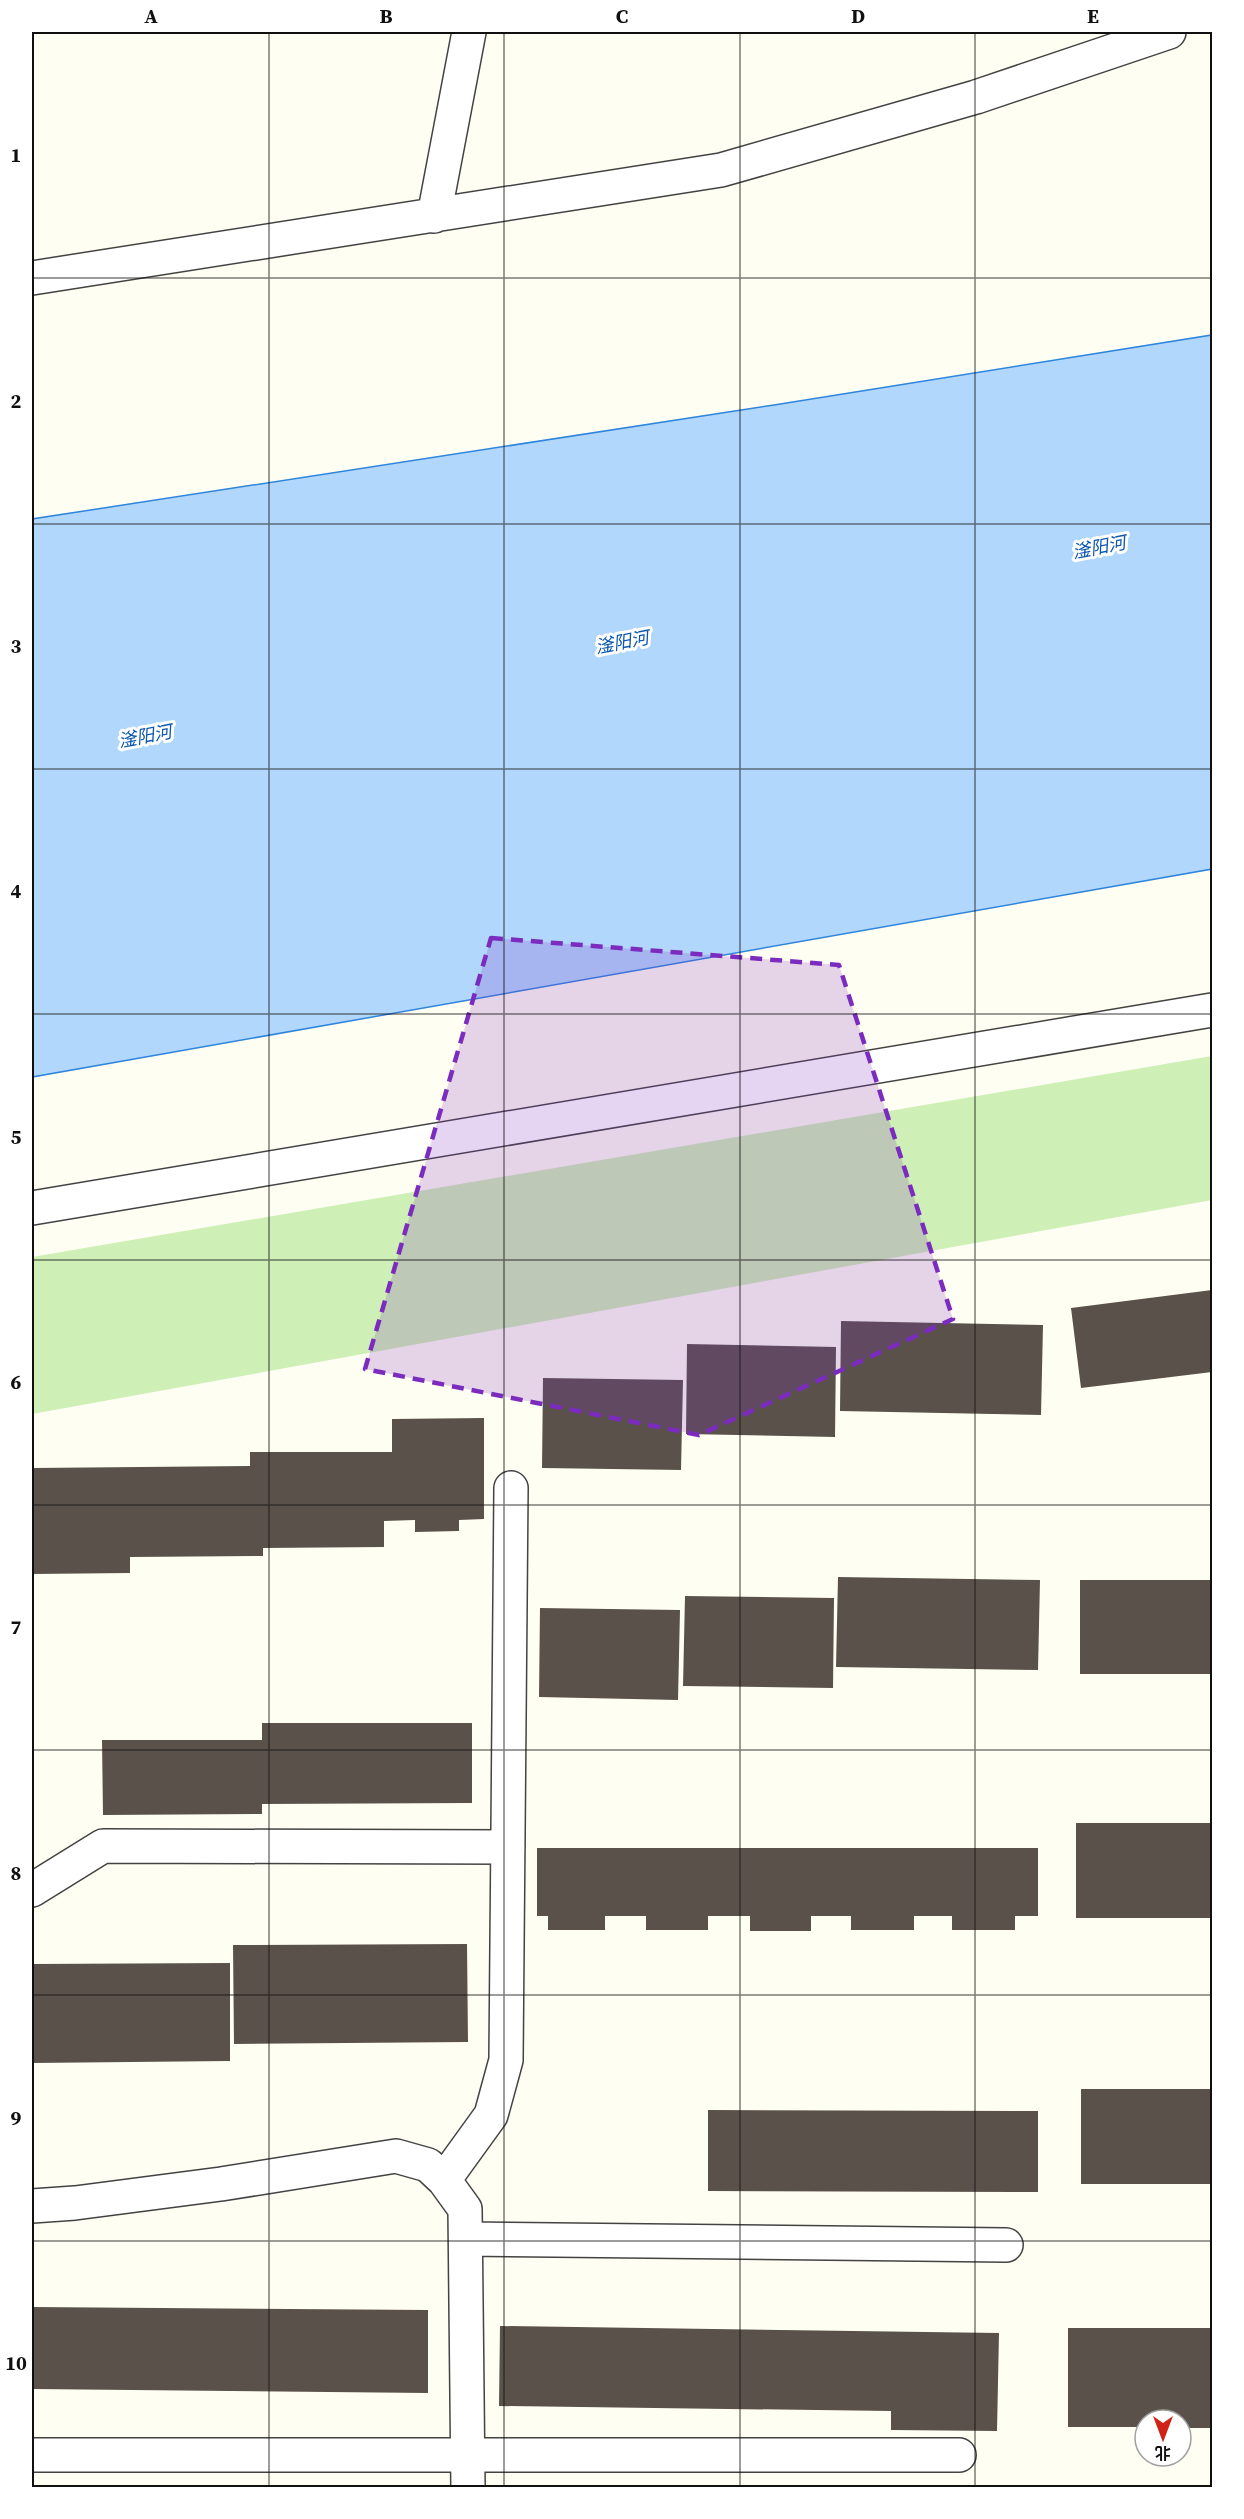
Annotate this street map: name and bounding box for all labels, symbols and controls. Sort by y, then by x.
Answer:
text: A [144,2,158,30]
text: B [379,2,393,30]
text: C [616,2,628,30]
text: D [851,2,865,30]
text: E [1087,2,1099,30]
text: 1 [11,141,21,169]
text: 2 [11,387,22,415]
water label: 滏阳河 [1070,529,1131,564]
water label: 滏阳河 [593,624,654,659]
text: 3 [11,632,22,660]
water label: 滏阳河 [116,718,177,753]
text: 4 [11,877,22,905]
text: 5 [11,1123,22,1151]
text: 6 [11,1368,22,1396]
text: 7 [11,1613,22,1641]
text: 8 [11,1859,21,1887]
text: 9 [11,2104,22,2132]
text: 10 [5,2349,27,2377]
north arrow [1133,2408,1193,2468]
text: 北 [1155,2442,1171,2464]

